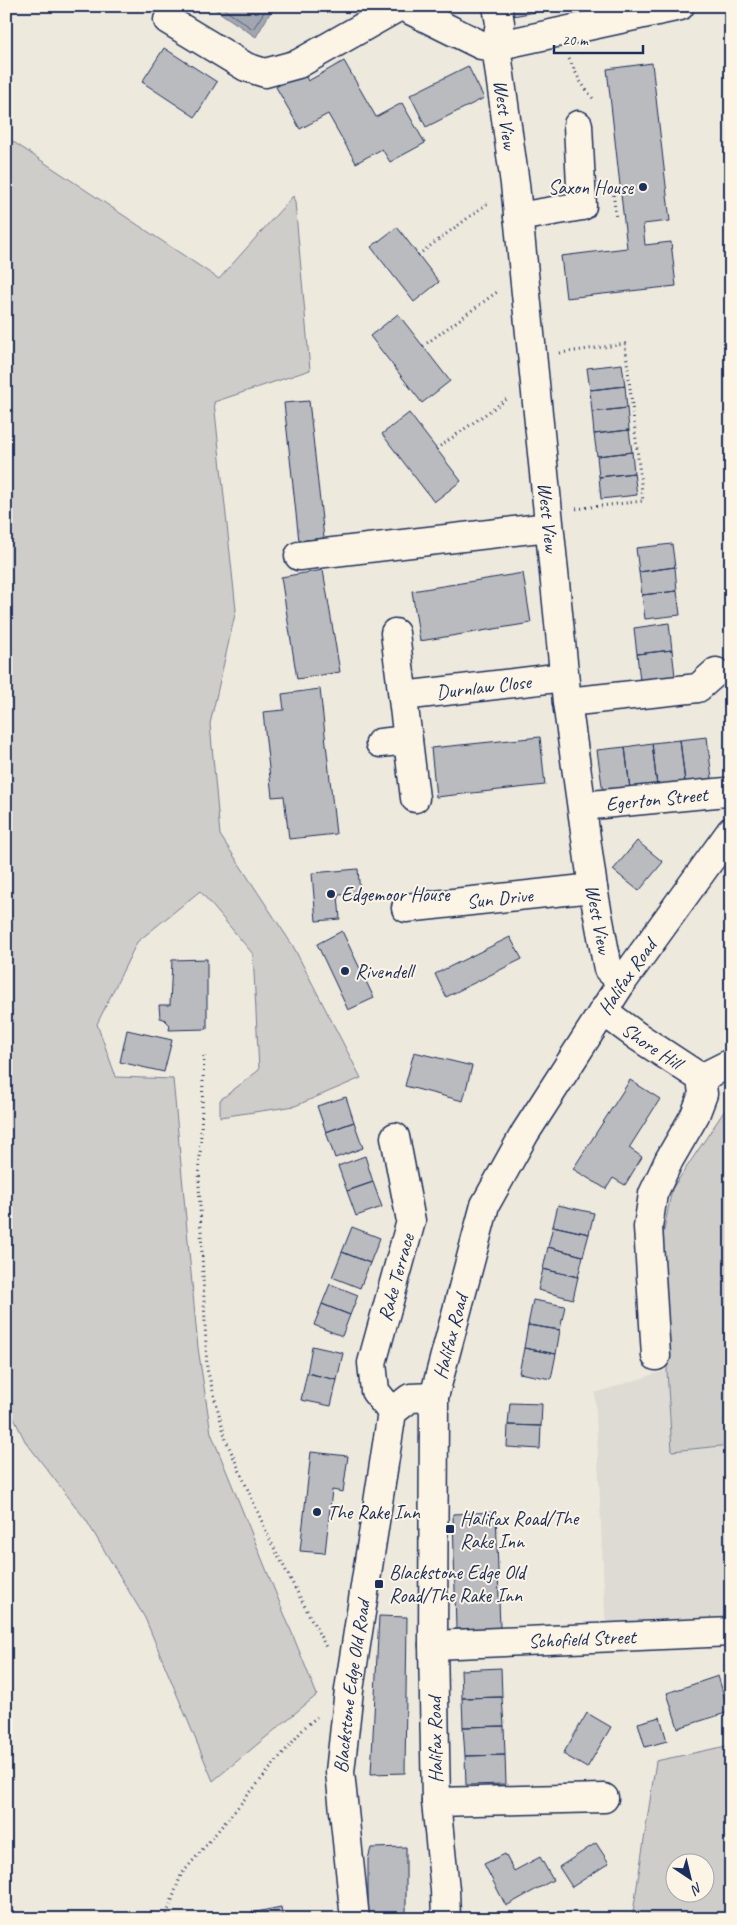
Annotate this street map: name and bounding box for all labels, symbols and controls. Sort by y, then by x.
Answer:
scale bar [554,22,643,54]
text: 20 m [562,31,589,50]
street label: West View [488,78,523,153]
place label: Saxon House [548,175,634,200]
marker: Saxon House [637,181,649,193]
street label: West View [533,481,565,555]
street label: Durnlaw Close [435,668,534,704]
street label: Egerton Street [605,781,711,816]
place label: Edgemoor House [341,882,451,907]
street label: Sun Drive [465,882,535,914]
street label: West View [580,883,618,957]
marker: Edgemoor House [325,888,337,900]
street label: Halifax Road [592,931,663,1019]
place label: Rivendell [355,959,417,984]
marker: Rivendell [339,965,351,977]
street label: Shore Hill [617,1017,690,1077]
street label: Rake Terrace [372,1229,420,1324]
street label: Halifax Road [427,1289,474,1382]
place label: The Rake Inn [327,1500,421,1525]
marker: The Rake Inn [311,1506,323,1518]
place label: Halifax Road/The Rake Inn [460,1506,580,1554]
marker: Halifax Road/The Rake Inn [444,1523,456,1535]
place label: Blackstone Edge Old Road/The Rake Inn [389,1560,528,1608]
marker: Blackstone Edge Old Road/The Rake Inn [373,1578,385,1590]
street label: Blackstone Edge Old Road [327,1595,376,1774]
street label: Schofield Street [528,1624,639,1653]
street label: Halifax Road [422,1693,448,1783]
north arrow [664,1852,714,1902]
text: N [687,1879,706,1899]

